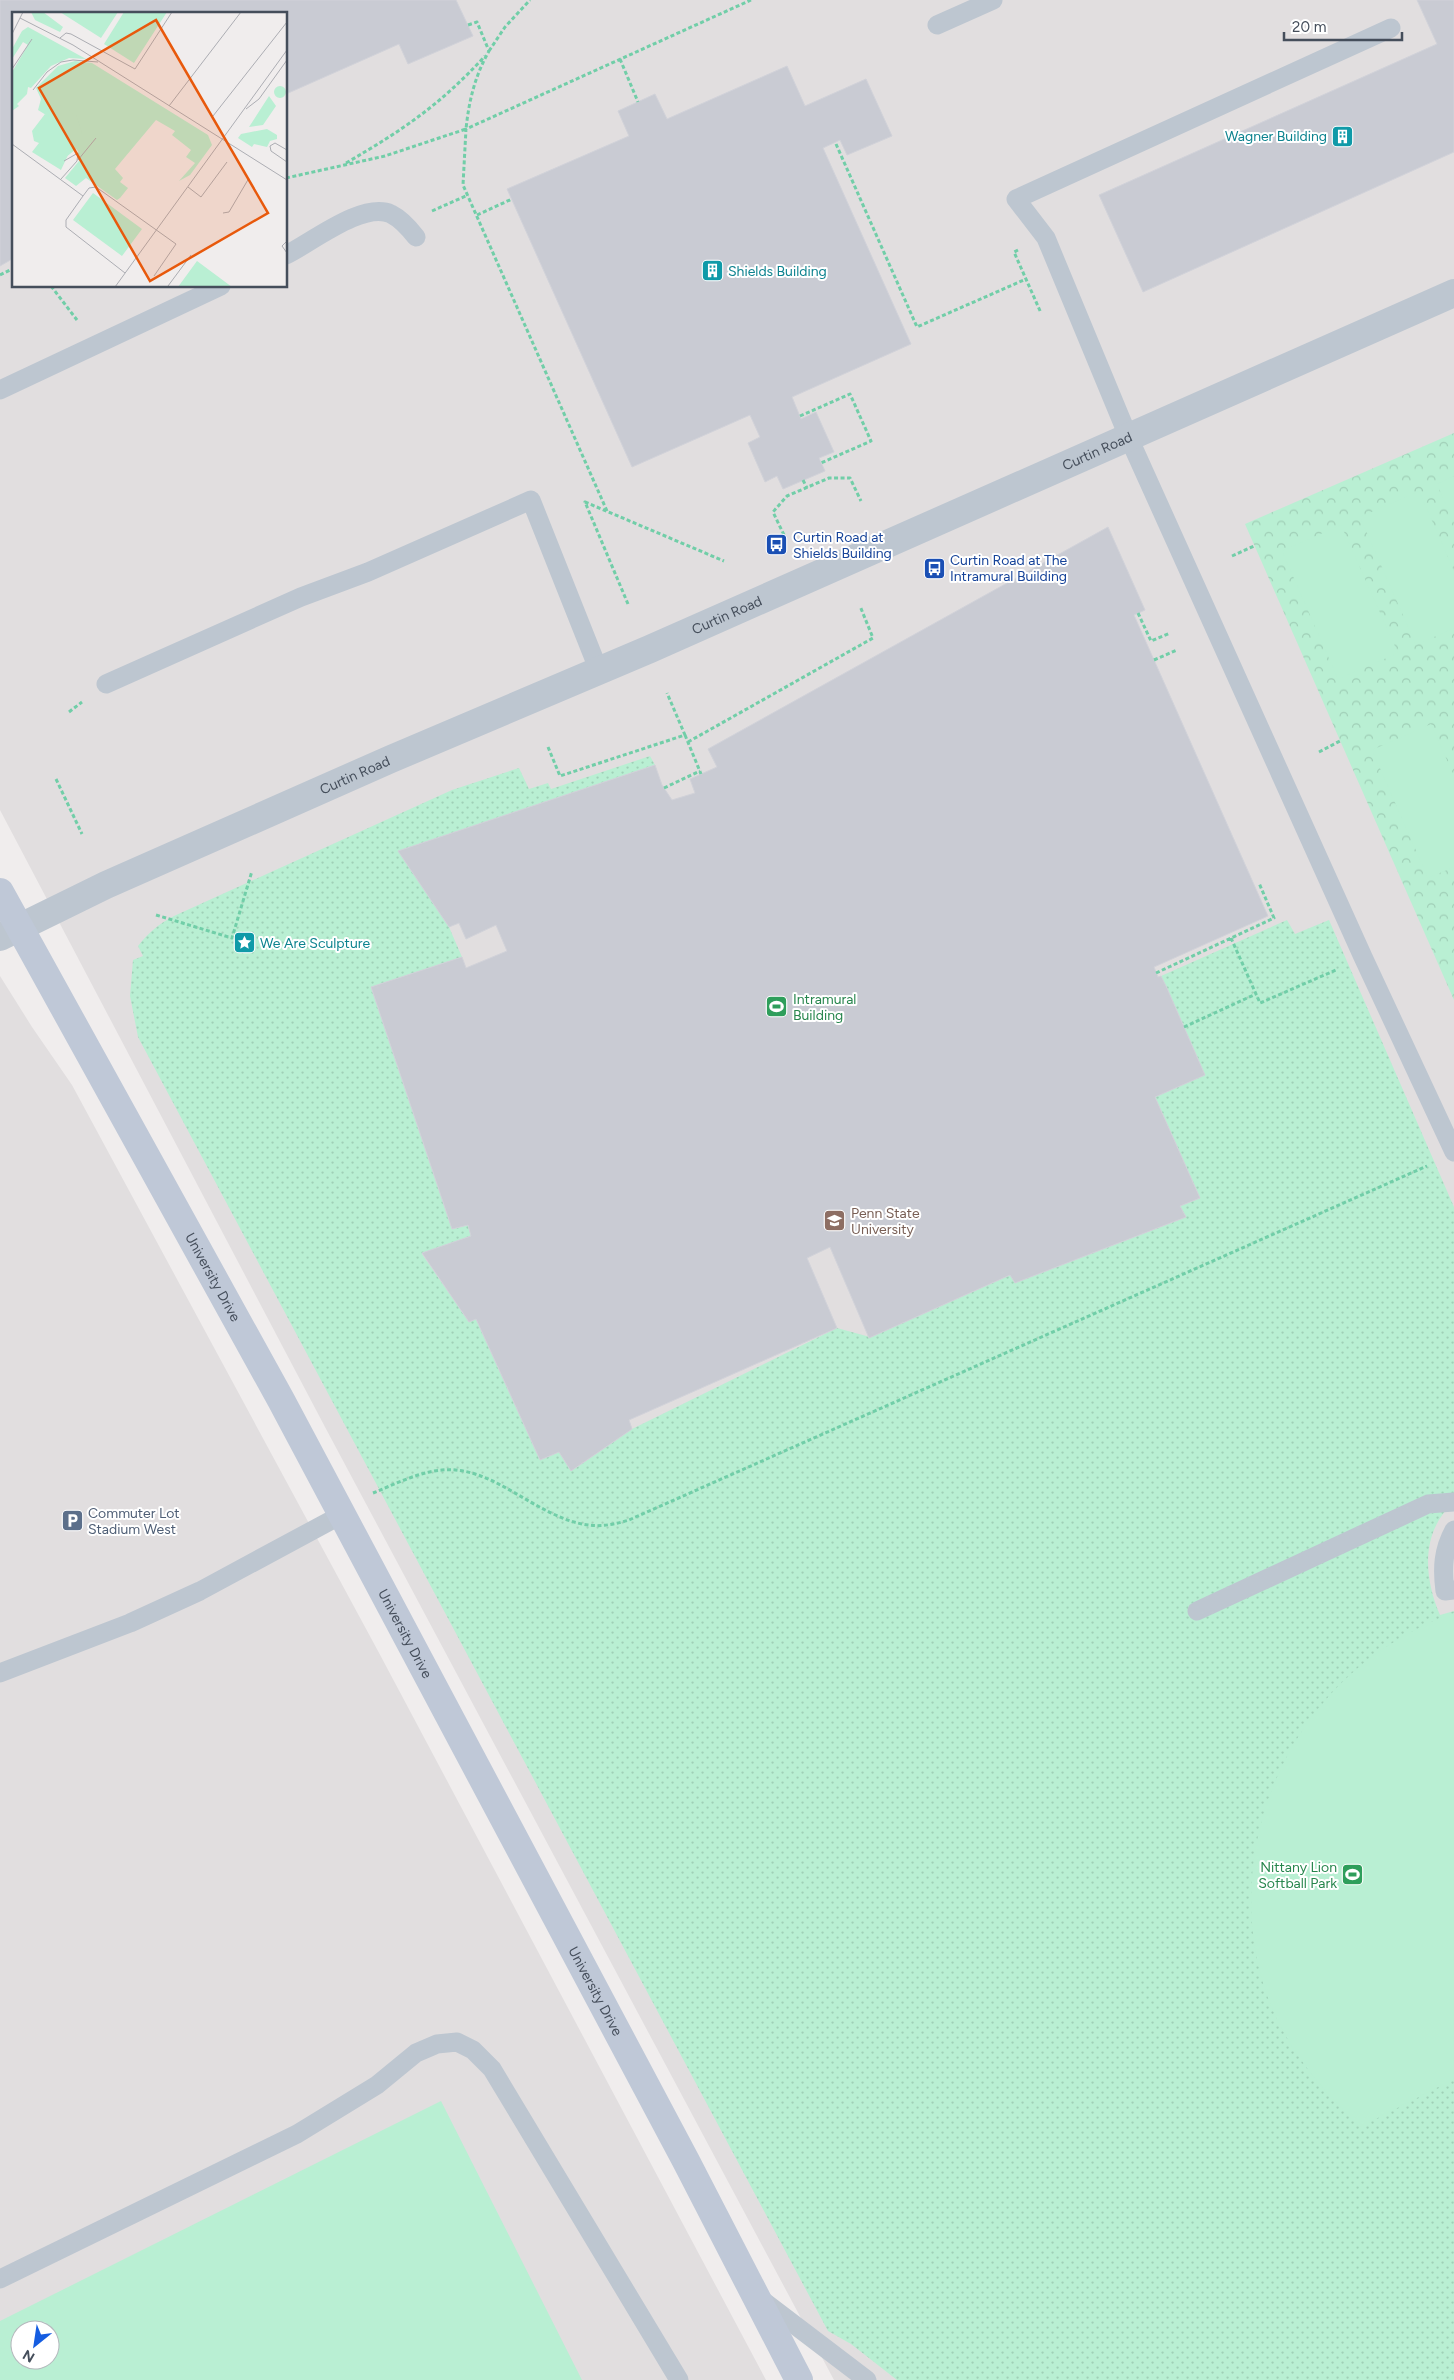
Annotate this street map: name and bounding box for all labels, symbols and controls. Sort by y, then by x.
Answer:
scale bar [1284,10,1402,42]
inset map [12,12,288,288]
text: 20 m [1292,18,1326,36]
building icon: Wagner Building [1331,124,1355,148]
place label: Wagner Building [1225,128,1327,145]
building icon: Shields Building [700,259,724,283]
place label: Shields Building [728,263,827,280]
street label: Curtin Road [1059,428,1135,474]
place label: Curtin Road at Shields Building [793,529,892,562]
bus stop icon: Curtin Road at Shields Building [765,533,789,557]
place label: Curtin Road at The Intramural Building [950,552,1068,585]
bus stop icon: Curtin Road at The Intramural Building [922,556,946,580]
street label: Curtin Road [689,592,764,638]
street label: Curtin Road [317,752,392,798]
place icon: We Are Sculpture [232,931,256,955]
place label: We Are Sculpture [260,935,370,952]
place label: Intramural Building [793,991,856,1024]
sports icon: Intramural Building [765,995,789,1019]
place label: Penn State University [851,1205,920,1238]
school or university icon: Penn State University [823,1209,847,1233]
street label: University Drive [182,1230,244,1325]
place label: Commuter Lot Stadium West [88,1505,180,1538]
parking icon: Commuter Lot Stadium West [60,1509,84,1533]
street label: University Drive [375,1586,436,1681]
place label: Nittany Lion Softball Park [1258,1859,1337,1892]
sports icon: Nittany Lion Softball Park [1341,1863,1365,1887]
street label: University Drive [565,1943,626,2039]
north arrow [10,2320,60,2370]
text: N [20,2346,38,2366]

